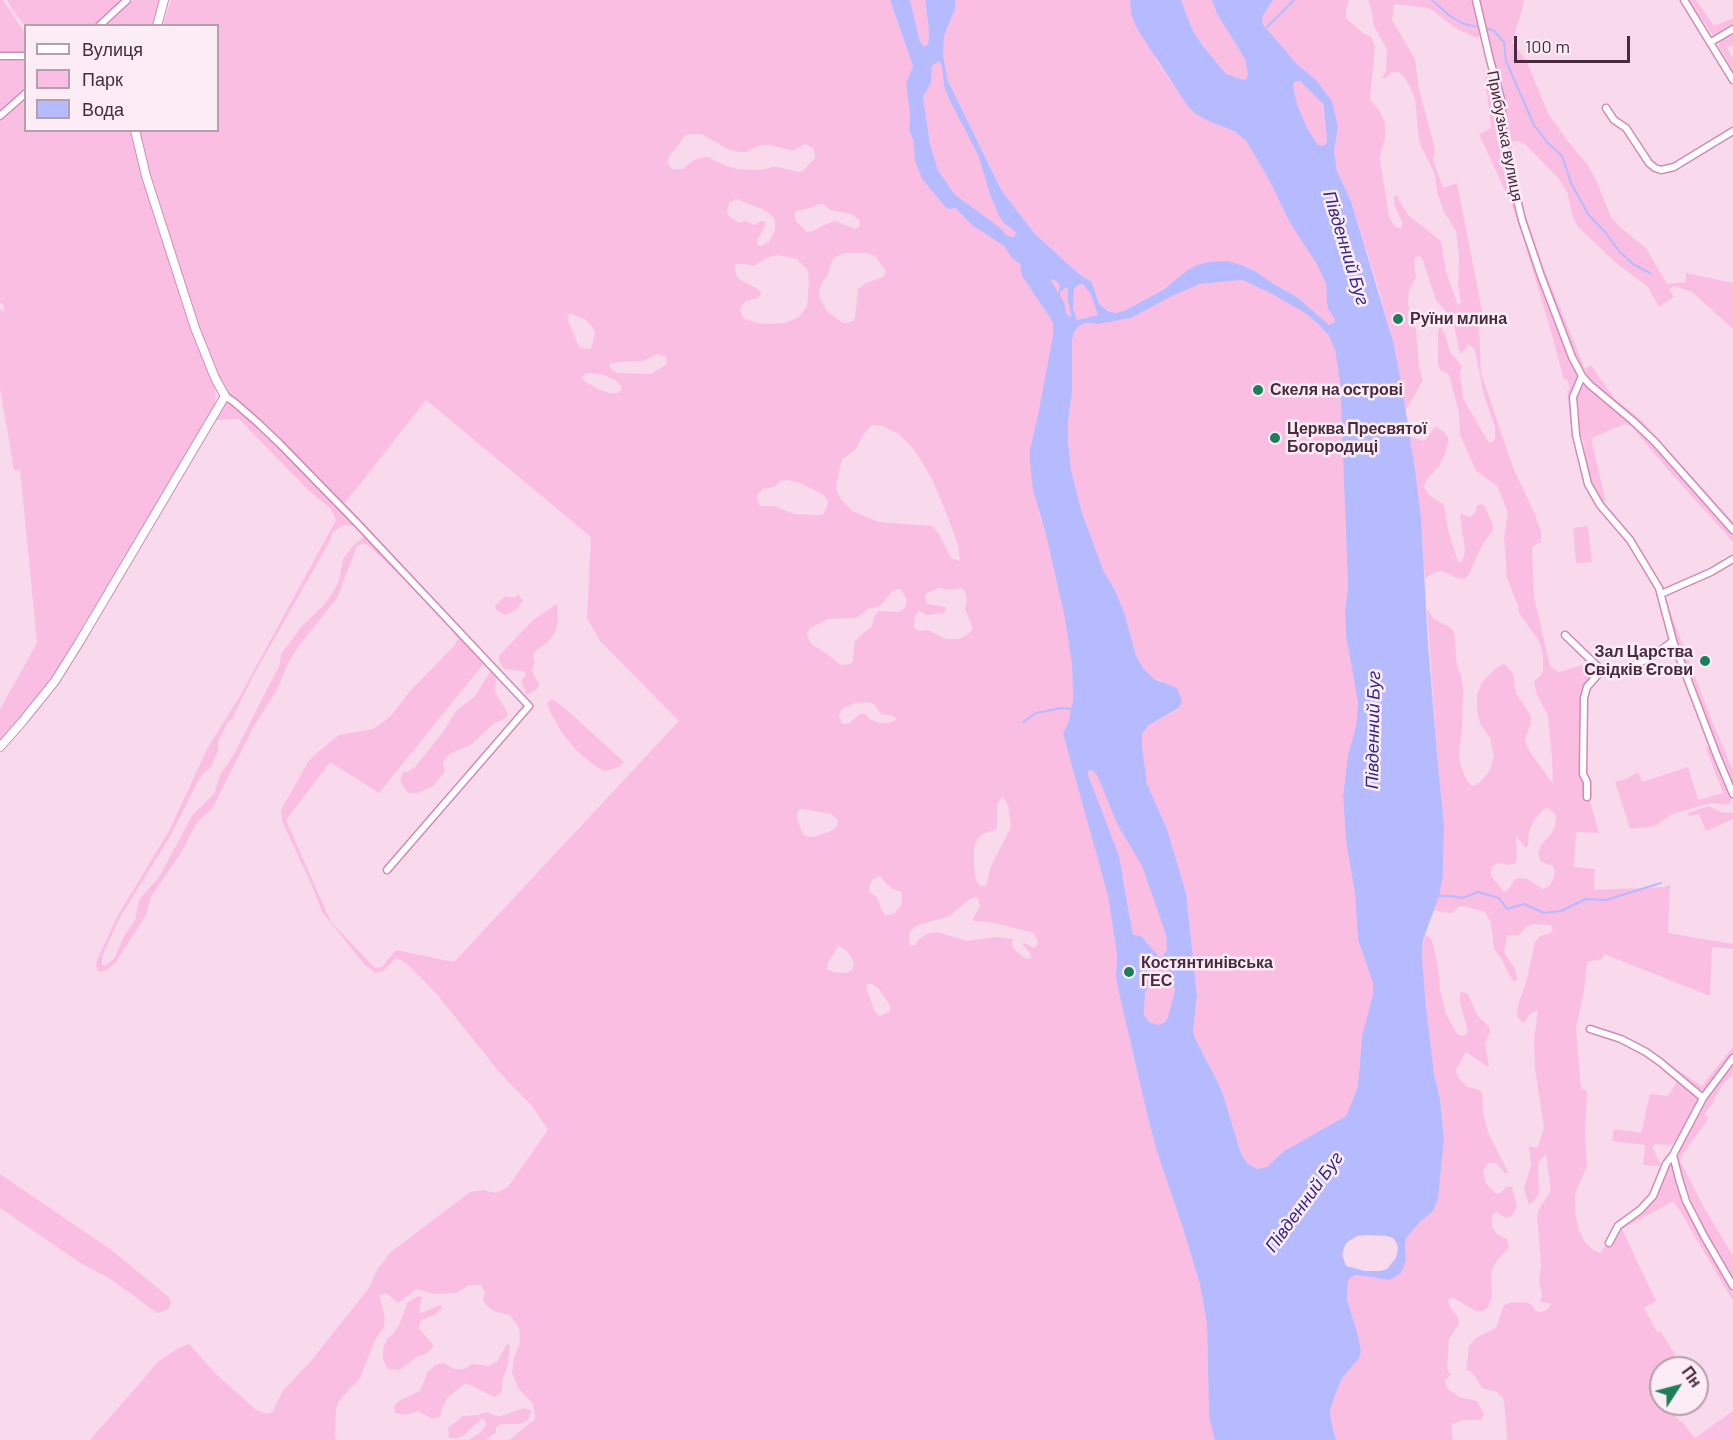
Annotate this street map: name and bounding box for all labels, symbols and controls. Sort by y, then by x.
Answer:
legend [24,24,219,132]
scale bar [1517,24,1632,62]
text: 100 m [1525,35,1570,57]
text: Вулиця [82,38,143,60]
text: Парк [82,68,123,90]
street label: Прибузька вулиця [1483,69,1527,203]
text: Вода [82,98,124,120]
water label: Південний Буг [1318,188,1374,308]
place label: Руїни млина [1410,309,1507,329]
marker: Руїни млина [1391,312,1405,326]
place label: Скеля на острові [1270,380,1403,400]
marker: Скеля на острові [1251,383,1265,397]
place label: Церква Пресвятої Богородиці [1287,419,1427,457]
marker: Церква Пресвятої Богородиці [1268,431,1282,445]
place label: Зал Царства Свідків Єгови [1584,642,1693,680]
marker: Зал Царства Свідків Єгови [1698,654,1712,668]
water label: Південний Буг [1361,671,1385,789]
place label: Костянтинівська ГЕС [1141,953,1273,991]
marker: Костянтинівська ГЕС [1122,965,1136,979]
water label: Південний Буг [1260,1148,1348,1256]
north arrow [1649,1356,1709,1416]
text: Пн [1678,1362,1706,1390]

